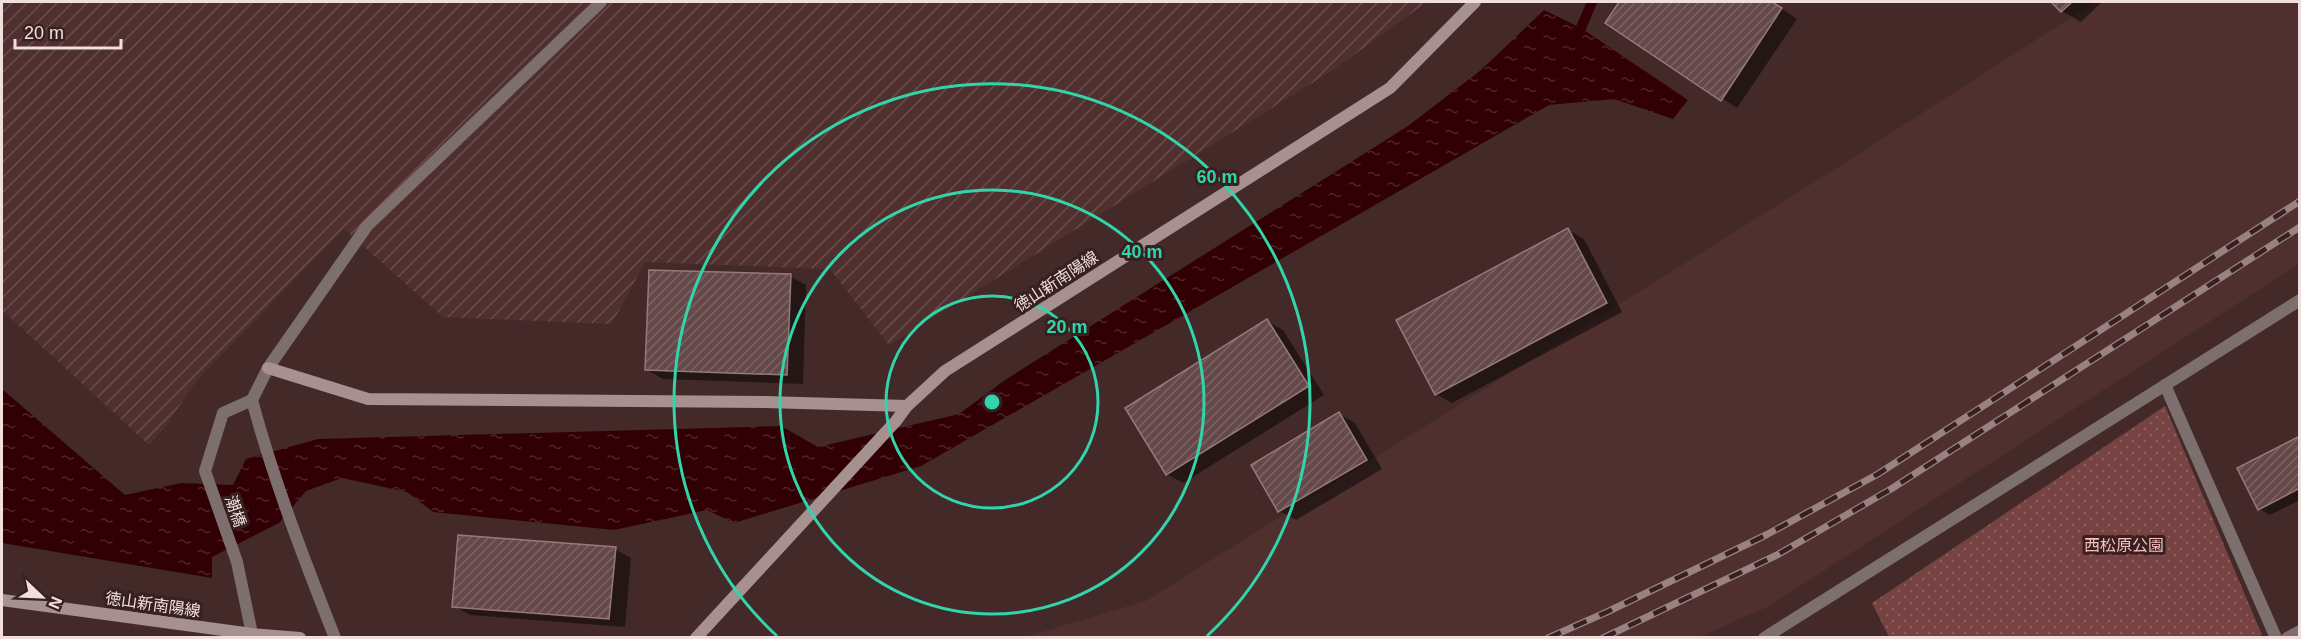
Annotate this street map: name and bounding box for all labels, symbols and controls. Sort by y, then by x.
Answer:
scale bar [15,12,122,50]
text: 20 m [24,23,64,43]
text: 60 m [1196,167,1238,187]
text: 40 m [1121,242,1163,262]
street label: 徳山新南陽線 [1011,248,1101,315]
text: 20 m [1046,317,1088,337]
centre of rings [982,392,1002,412]
street label: 潮橋 [222,493,249,529]
park label: 西松原公園 [2084,537,2164,554]
north arrow [12,567,72,627]
street label: 徳山新南陽線 [104,589,202,620]
text: N [45,594,65,611]

